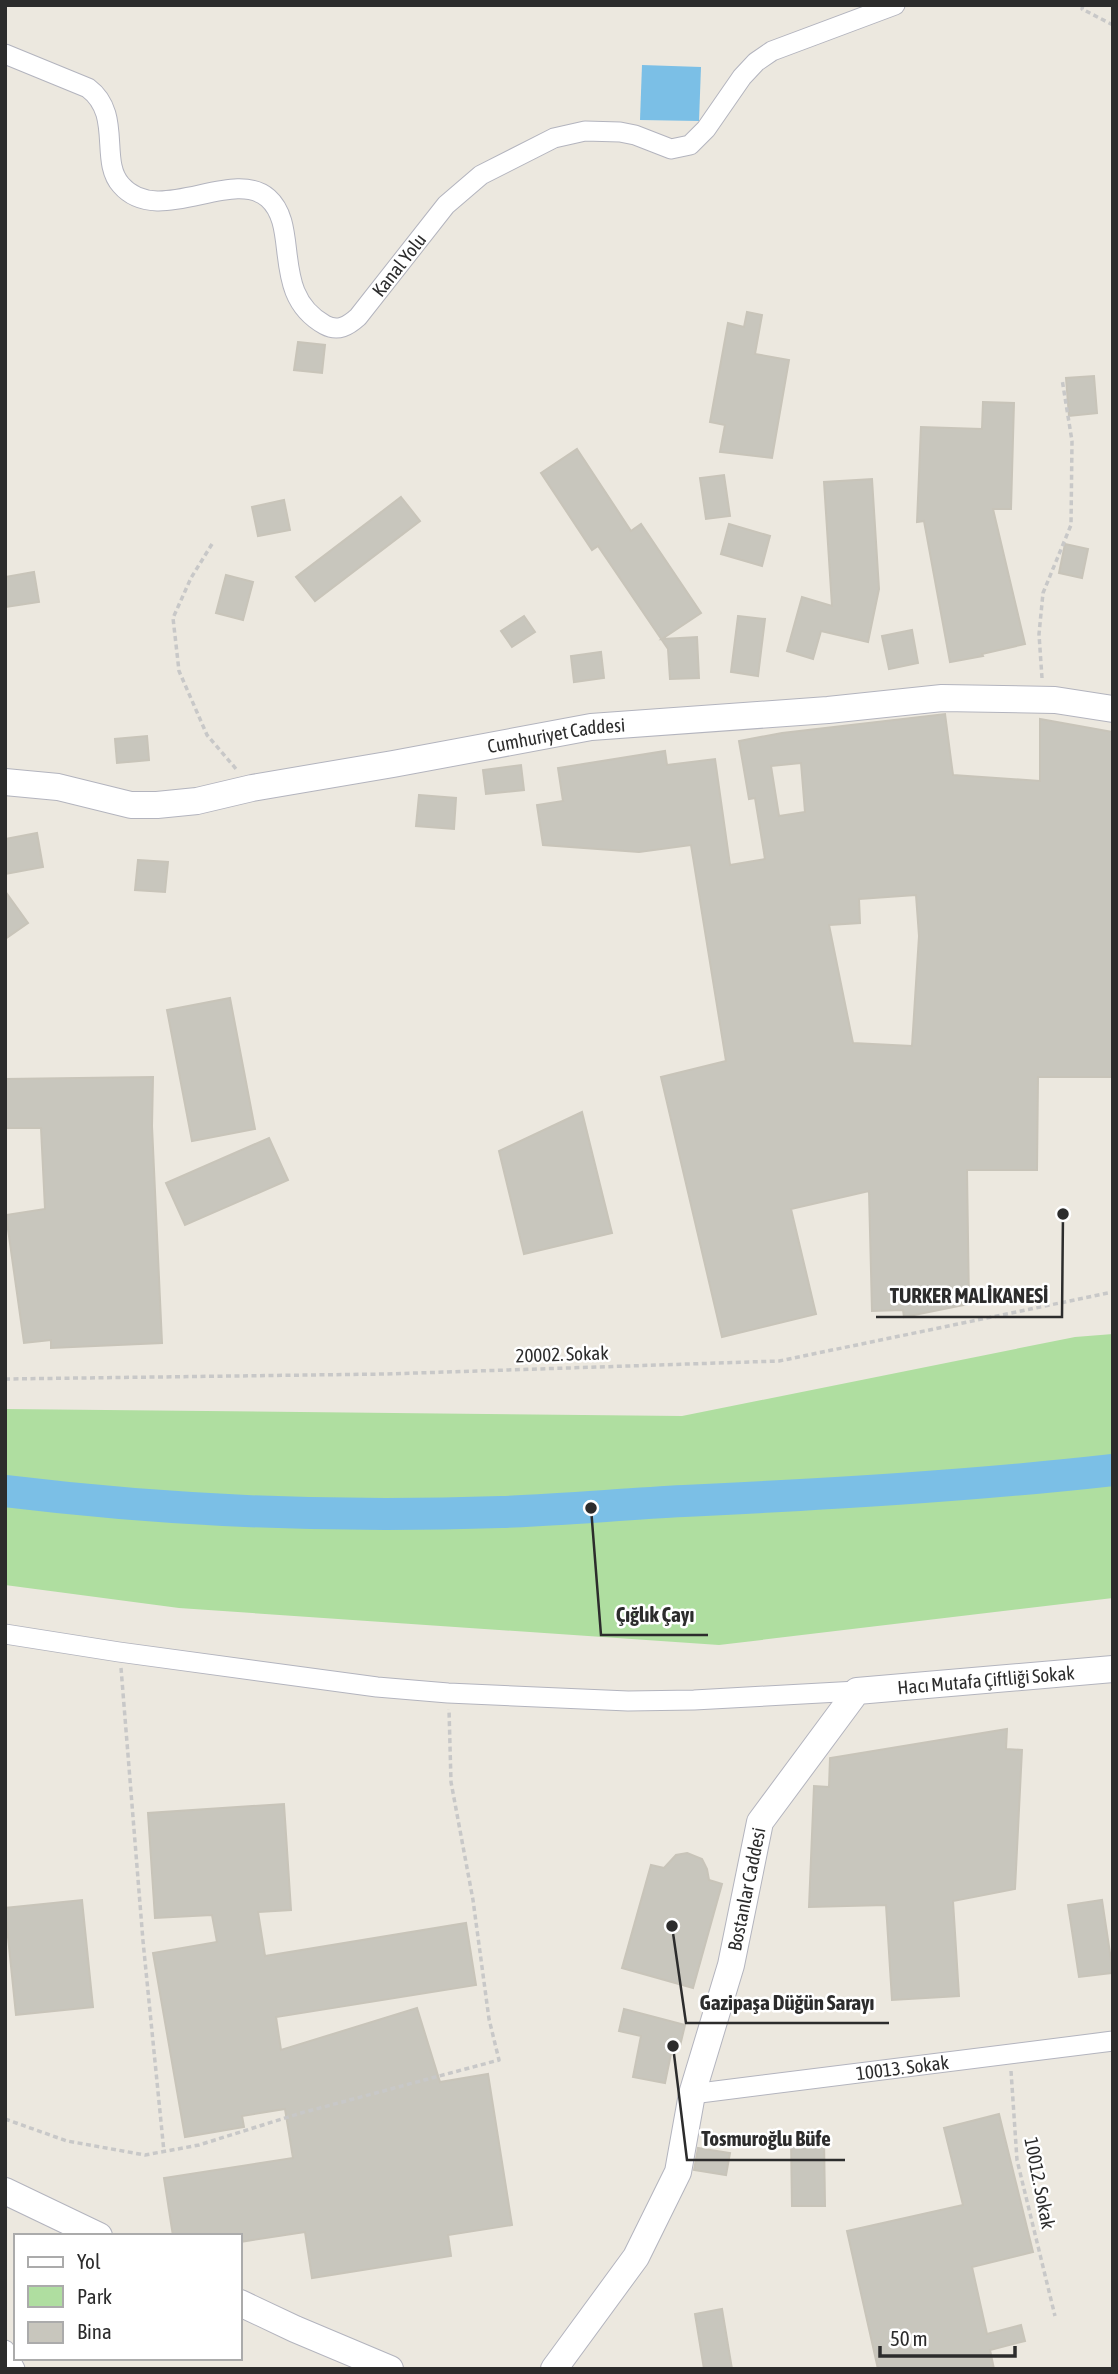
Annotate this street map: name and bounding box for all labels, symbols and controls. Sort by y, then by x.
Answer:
street label: Kanal Yolu [367,229,430,301]
street label: Cumhuriyet Caddesi [485,714,626,757]
callout: TURKER MALİKANESİ [876,1275,1062,1317]
text: TURKER MALİKANESİ [890,1283,1048,1307]
street label: 20002. Sokak [515,1341,610,1367]
callout: Çığlık Çayı [601,1593,708,1635]
text: Çığlık Çayı [616,1602,694,1626]
street label: Hacı Mutafa Çiftliği Sokak [897,1661,1076,1698]
street label: Bostanlar Caddesi [723,1825,770,1953]
callout: Gazipaşa Düğün Sarayı [686,1981,889,2023]
text: Gazipaşa Düğün Sarayı [700,1990,874,2014]
street label: 10013. Sokak [855,2051,951,2084]
callout: Tosmuroğlu Büfe [687,2118,845,2160]
text: Tosmuroğlu Büfe [701,2126,831,2150]
street label: 10012. Sokak [1020,2135,1060,2231]
legend [14,2234,242,2360]
text: Yol [77,2249,101,2273]
text: Park [77,2284,112,2308]
scale bar [880,2314,1015,2358]
text: Bina [77,2319,112,2343]
text: 50 m [890,2326,928,2350]

